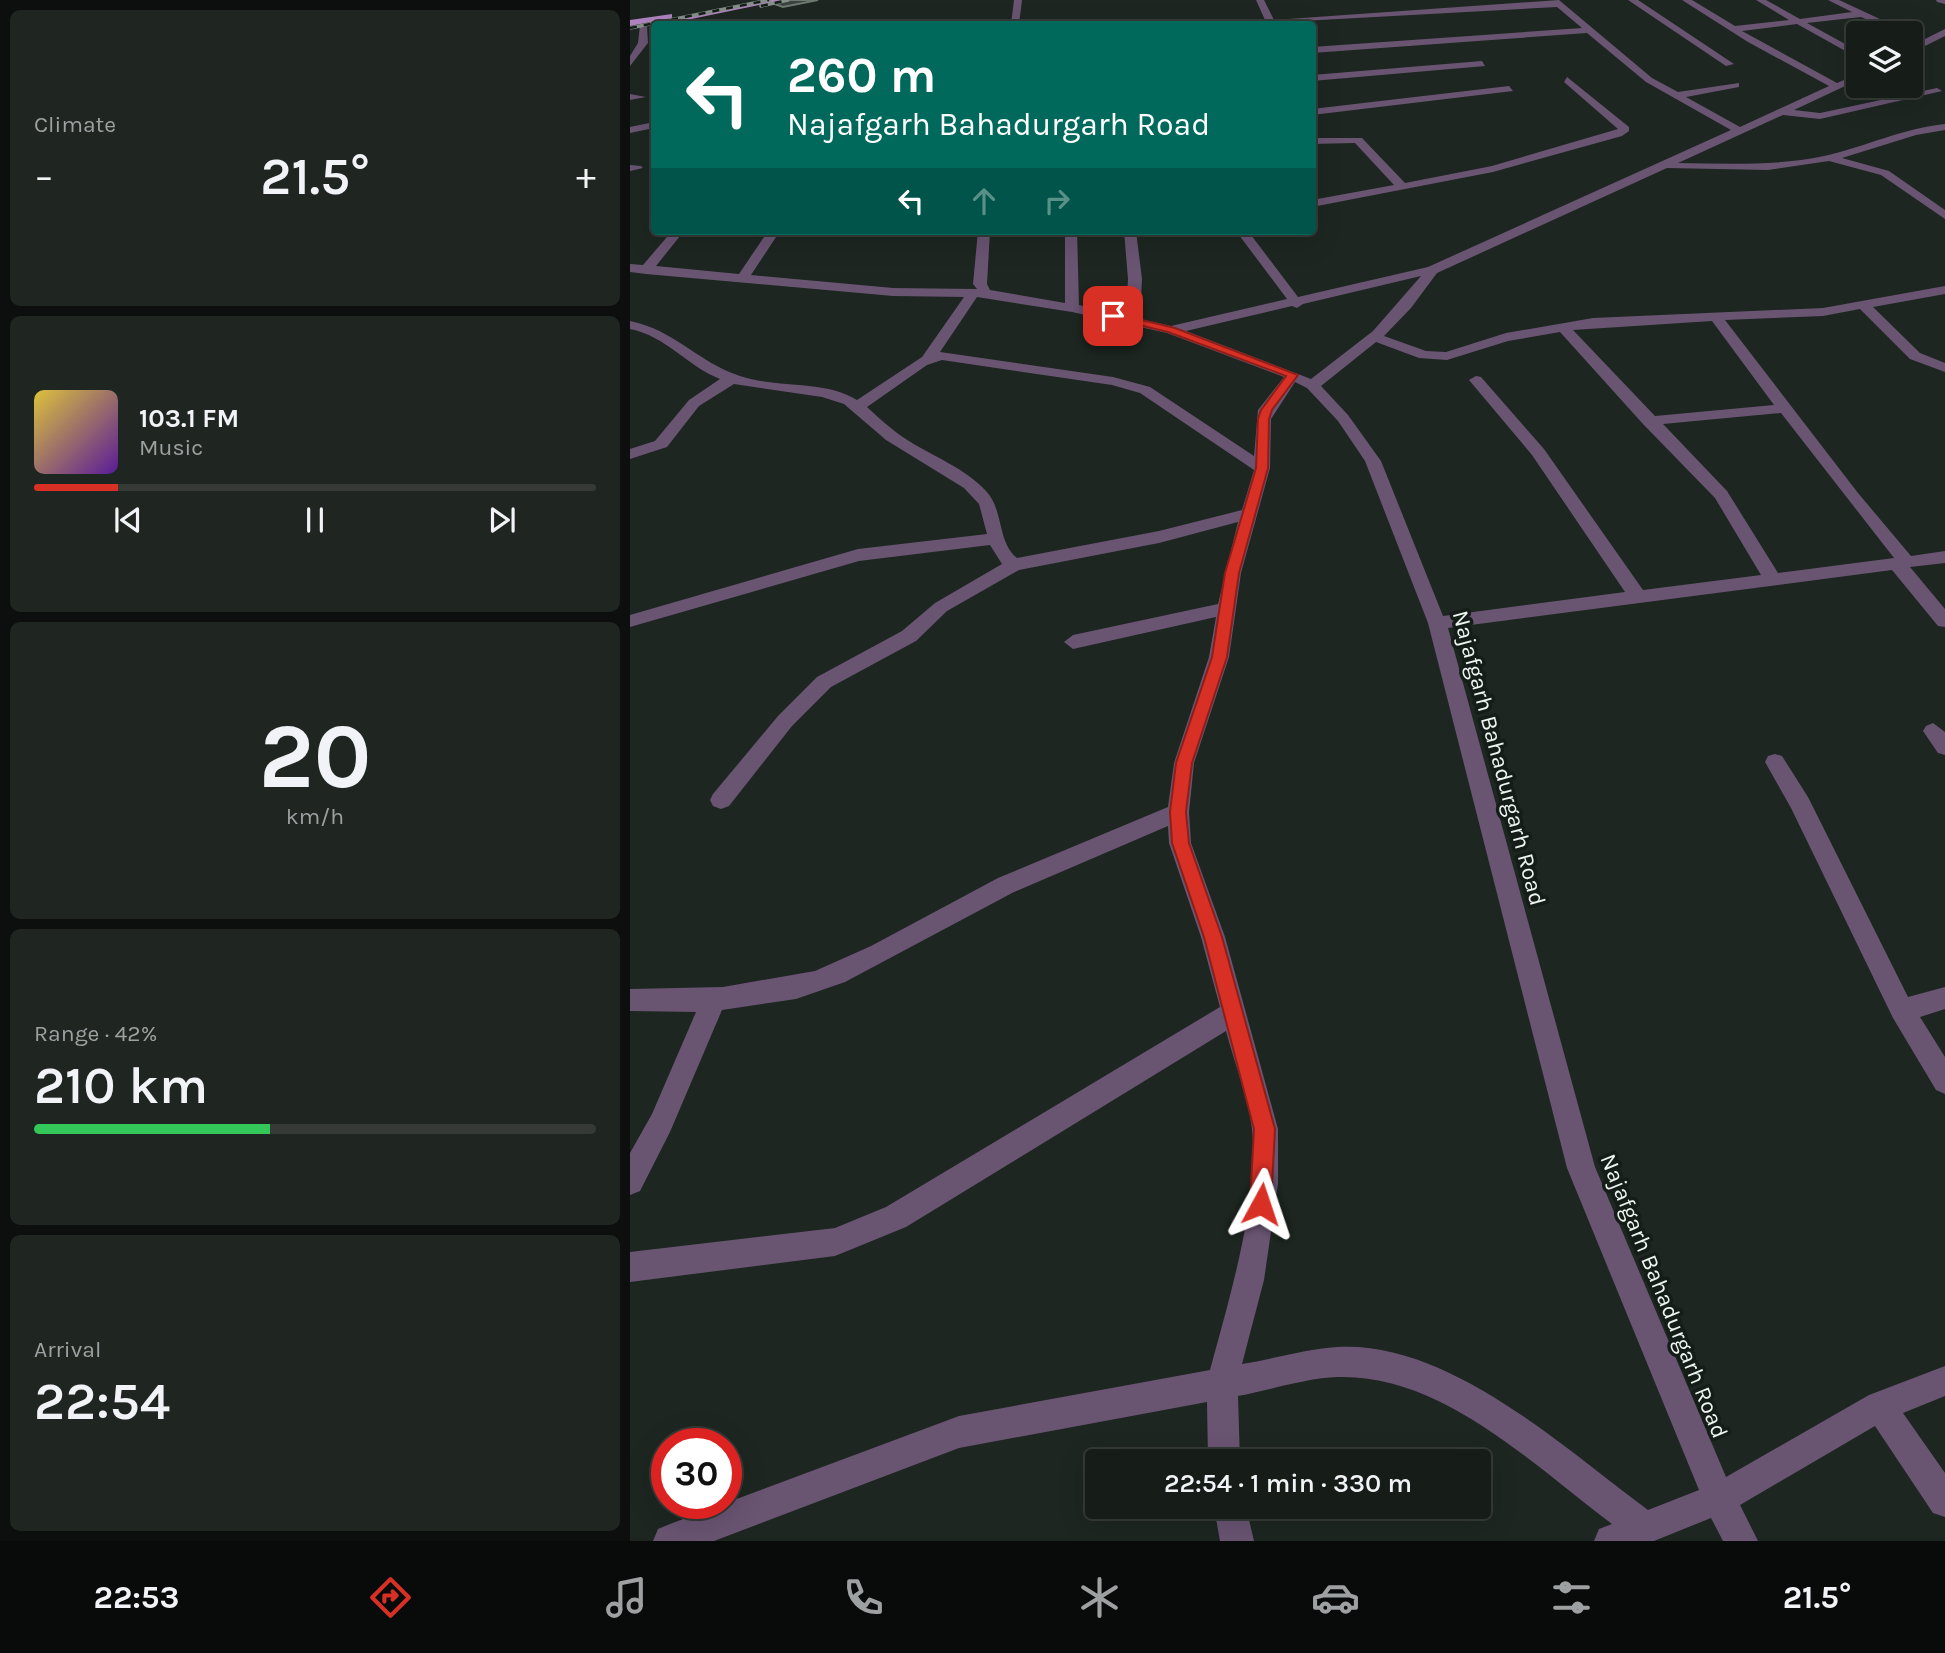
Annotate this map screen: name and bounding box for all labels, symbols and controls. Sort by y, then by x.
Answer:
map controls [1846,21,1923,98]
button: layers [1846,21,1923,98]
text: 260 m [787,47,936,104]
icon: left [672,49,763,140]
text: Najafgarh Bahadurgarh Road [787,106,1210,143]
text: Climate [34,111,116,138]
text: 21.5° [260,146,370,207]
text: − [34,154,54,199]
text: + [576,154,596,199]
icon: left [892,182,930,220]
icon: ahead [965,182,1003,220]
icon: right [1038,182,1076,220]
pin [1083,286,1143,346]
icon: arrive [1094,297,1132,335]
text: 103.1 FM [139,403,239,434]
text: Music [139,434,203,461]
icon: previous [109,501,147,539]
icon: pause [296,501,334,539]
icon: next [483,501,521,539]
street label: Najafgarh Bahadurgarh Road [1447,608,1551,908]
text: 20 [259,704,371,810]
text: km/h [286,803,344,830]
text: Range · 42% [34,1020,157,1047]
text: 210 km [34,1055,208,1116]
street label: Najafgarh Bahadurgarh Road [1595,1150,1733,1442]
position arrow [1224,1167,1298,1241]
text: Arrival [34,1336,101,1363]
text: 22:54 [34,1371,170,1432]
speed limit sign: 30 [651,1428,742,1519]
text: 22:54 · 1 min · 330 m [1164,1468,1412,1499]
icon: directions [366,1573,415,1622]
icon: music [602,1573,651,1622]
icon: phone [839,1573,888,1622]
icon: climate [1075,1573,1124,1622]
icon: car [1311,1573,1360,1622]
icon: filters [1547,1573,1596,1622]
text: 22:53 [94,1579,179,1616]
text: 21.5° [1783,1579,1851,1616]

